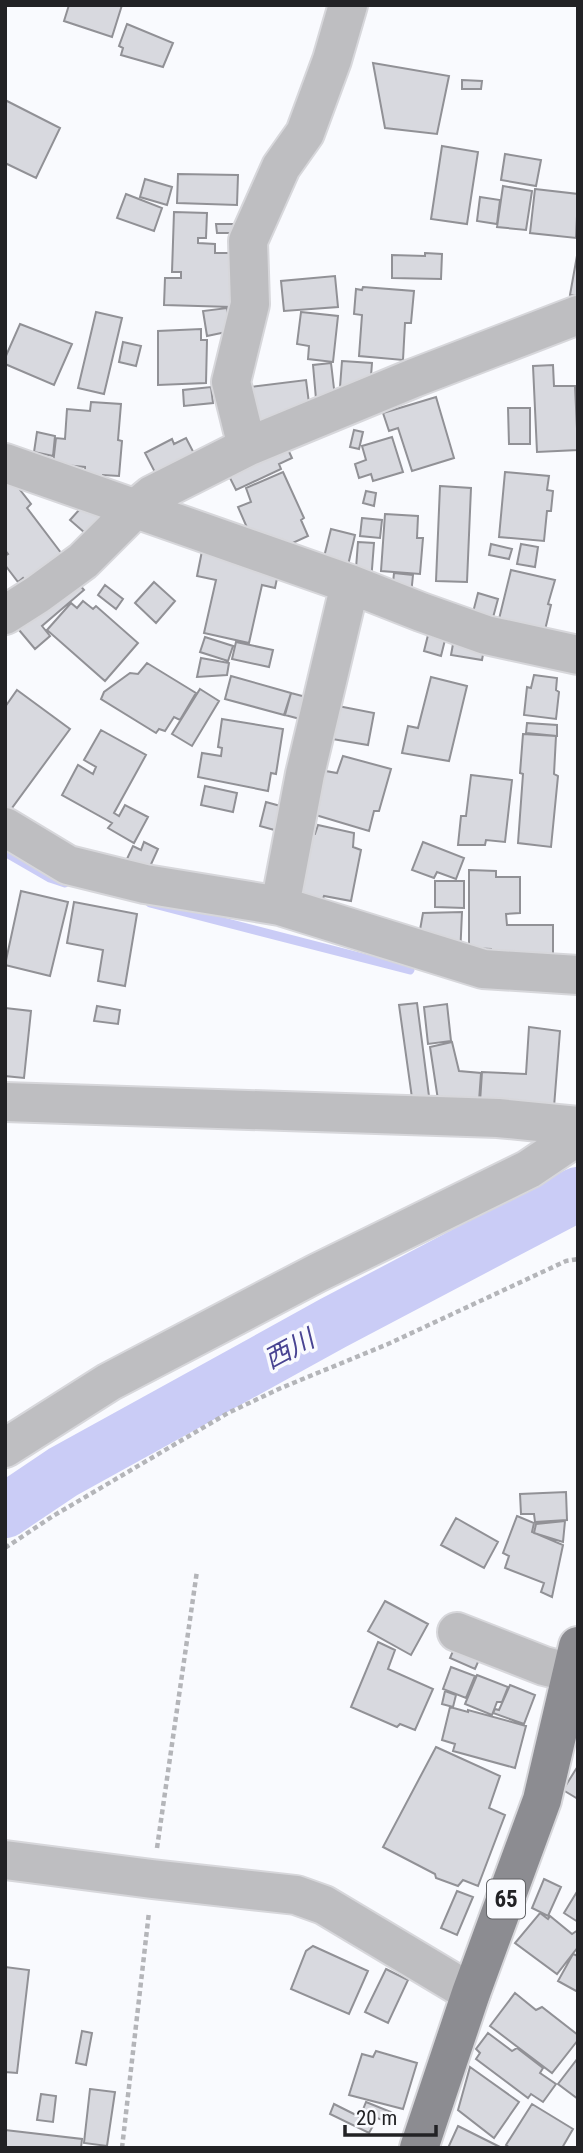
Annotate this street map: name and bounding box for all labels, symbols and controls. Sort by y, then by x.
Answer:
water label: 西川 [259,1322,322,1374]
road number: 65 [487,1880,525,1918]
scale bar [345,2094,436,2138]
text: 20 m [356,2106,397,2130]

